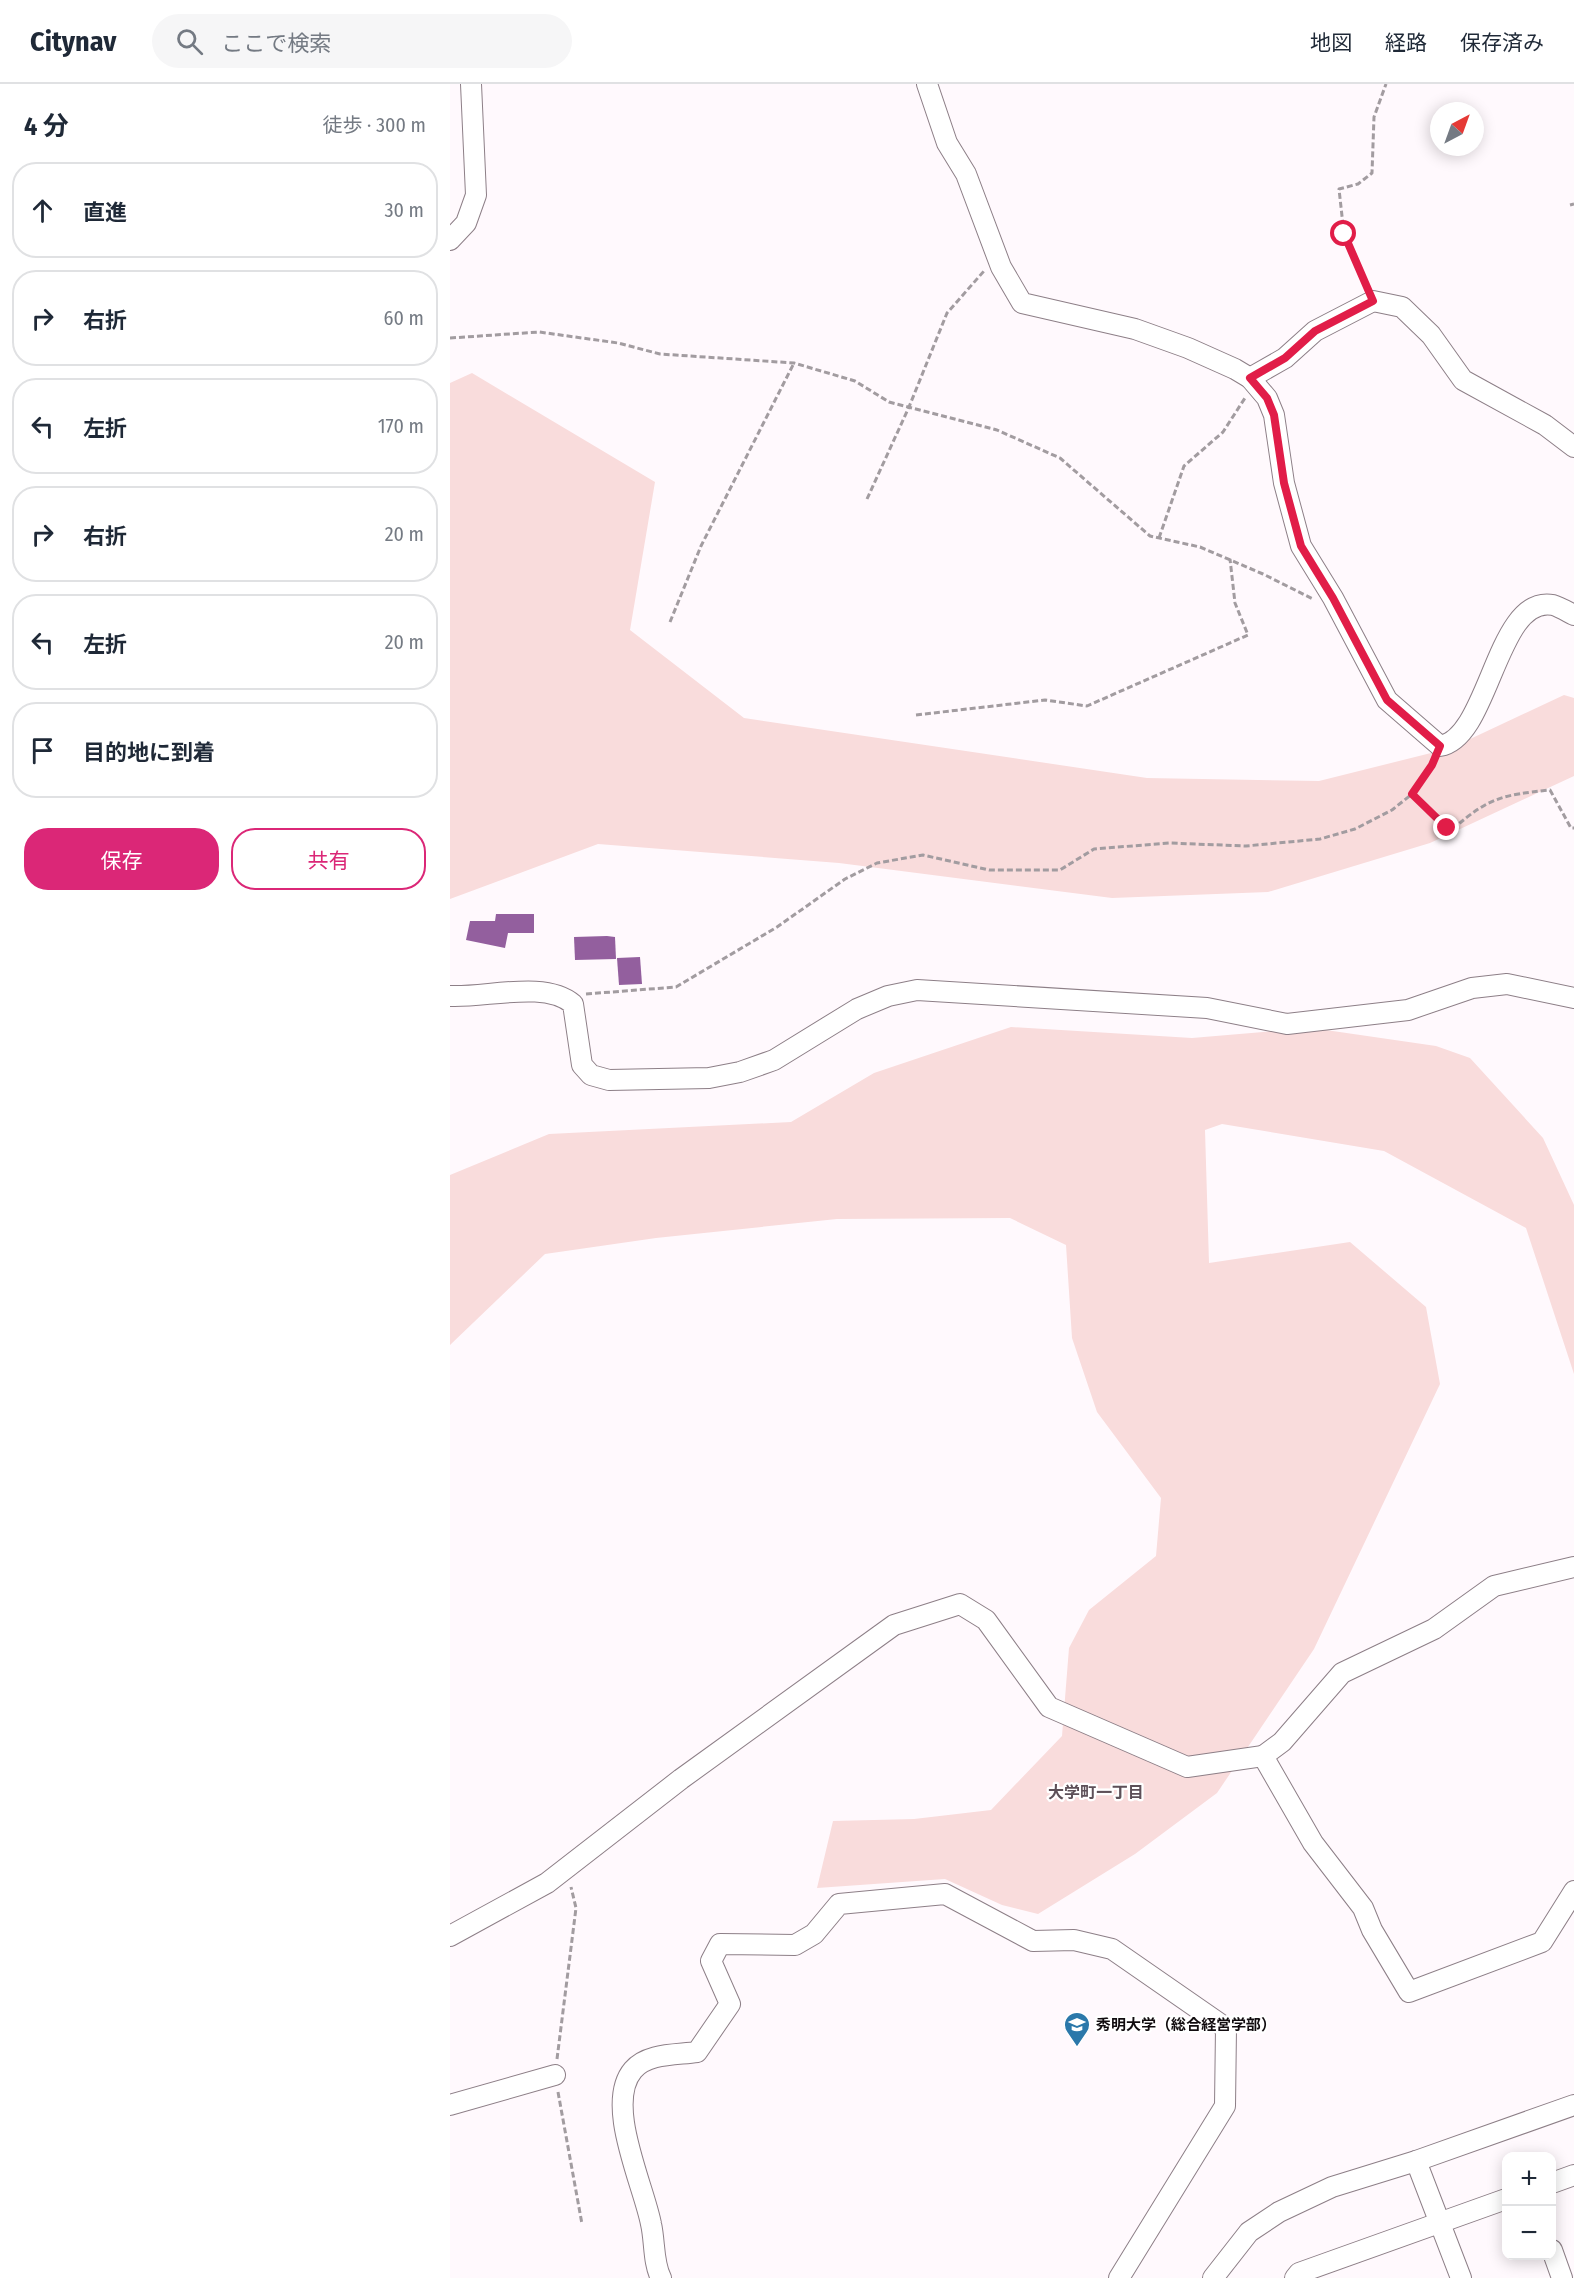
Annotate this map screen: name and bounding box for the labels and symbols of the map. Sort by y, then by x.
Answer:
north arrow [1430,102,1484,156]
route start [1330,220,1356,246]
route end [1433,814,1459,840]
district label: 大学町一丁目 [1048,1783,1144,1802]
school or university icon: 秀明大学（総合経営学部） [1062,2010,1092,2048]
place label: 秀明大学（総合経営学部） [1096,2016,1276,2034]

